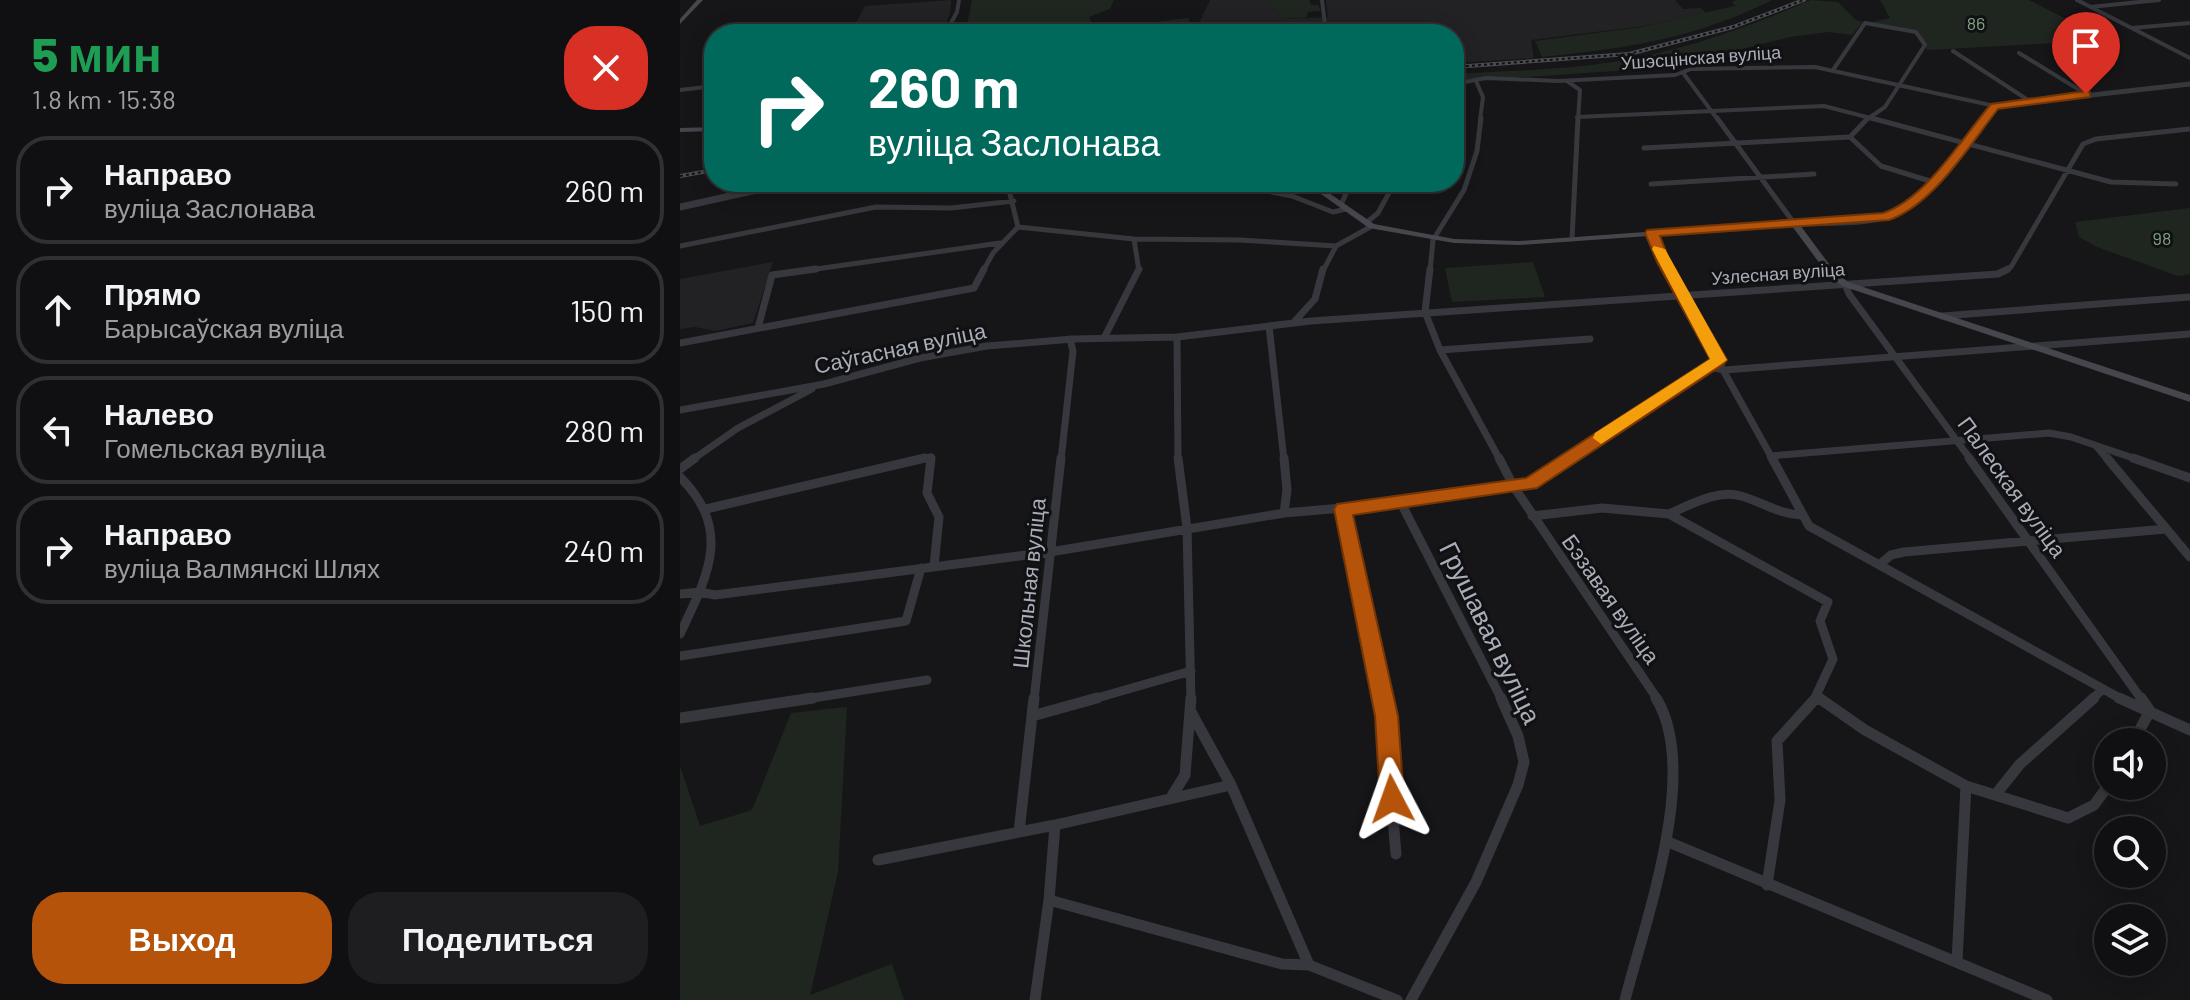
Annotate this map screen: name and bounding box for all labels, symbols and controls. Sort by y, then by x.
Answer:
park label: 86 [1967,12,1985,34]
pin [2052,12,2120,94]
text: 5 мин [32,24,162,82]
icon: arrive [2064,24,2108,68]
button: close [564,26,648,110]
street label: Ушэсцінская вуліца [1620,40,1783,74]
text: 260 m [868,52,1019,119]
icon: right [736,56,840,160]
text: 1.8 km · 15:38 [32,83,176,114]
text: вуліца Заслонава [868,120,1160,163]
text: Направо [104,155,232,191]
icon: right [36,168,80,212]
text: 260 m [565,172,644,208]
text: вуліца Заслонава [104,192,315,223]
park label: 98 [2153,227,2171,249]
street label: Узлесная вуліца [1710,257,1846,289]
text: Прямо [104,275,201,311]
icon: ahead [36,288,80,332]
text: 150 m [570,292,644,328]
text: Барысаўская вуліца [104,312,344,343]
street label: Саўгасная вуліца [811,316,989,379]
text: Налево [104,395,214,431]
icon: left [36,408,80,452]
street label: Палеская вуліца [1952,411,2073,563]
text: 280 m [565,412,644,448]
text: Гомельская вуліца [104,432,326,463]
street label: Школьная вуліца [1006,496,1051,669]
text: Направо [104,515,232,551]
icon: right [36,528,80,572]
street label: Бэзавая вуліца [1557,529,1666,669]
text: 240 m [564,532,644,568]
street label: Грушавая вуліца [1434,536,1549,729]
text: вуліца Валмянскі Шлях [104,552,380,583]
map controls [2094,728,2166,976]
button: sound [2094,728,2166,800]
position arrow [1350,757,1434,841]
button: search [2094,816,2166,888]
button: Выход [32,892,332,984]
button: Поделиться [348,892,648,984]
button: layers [2094,904,2166,976]

